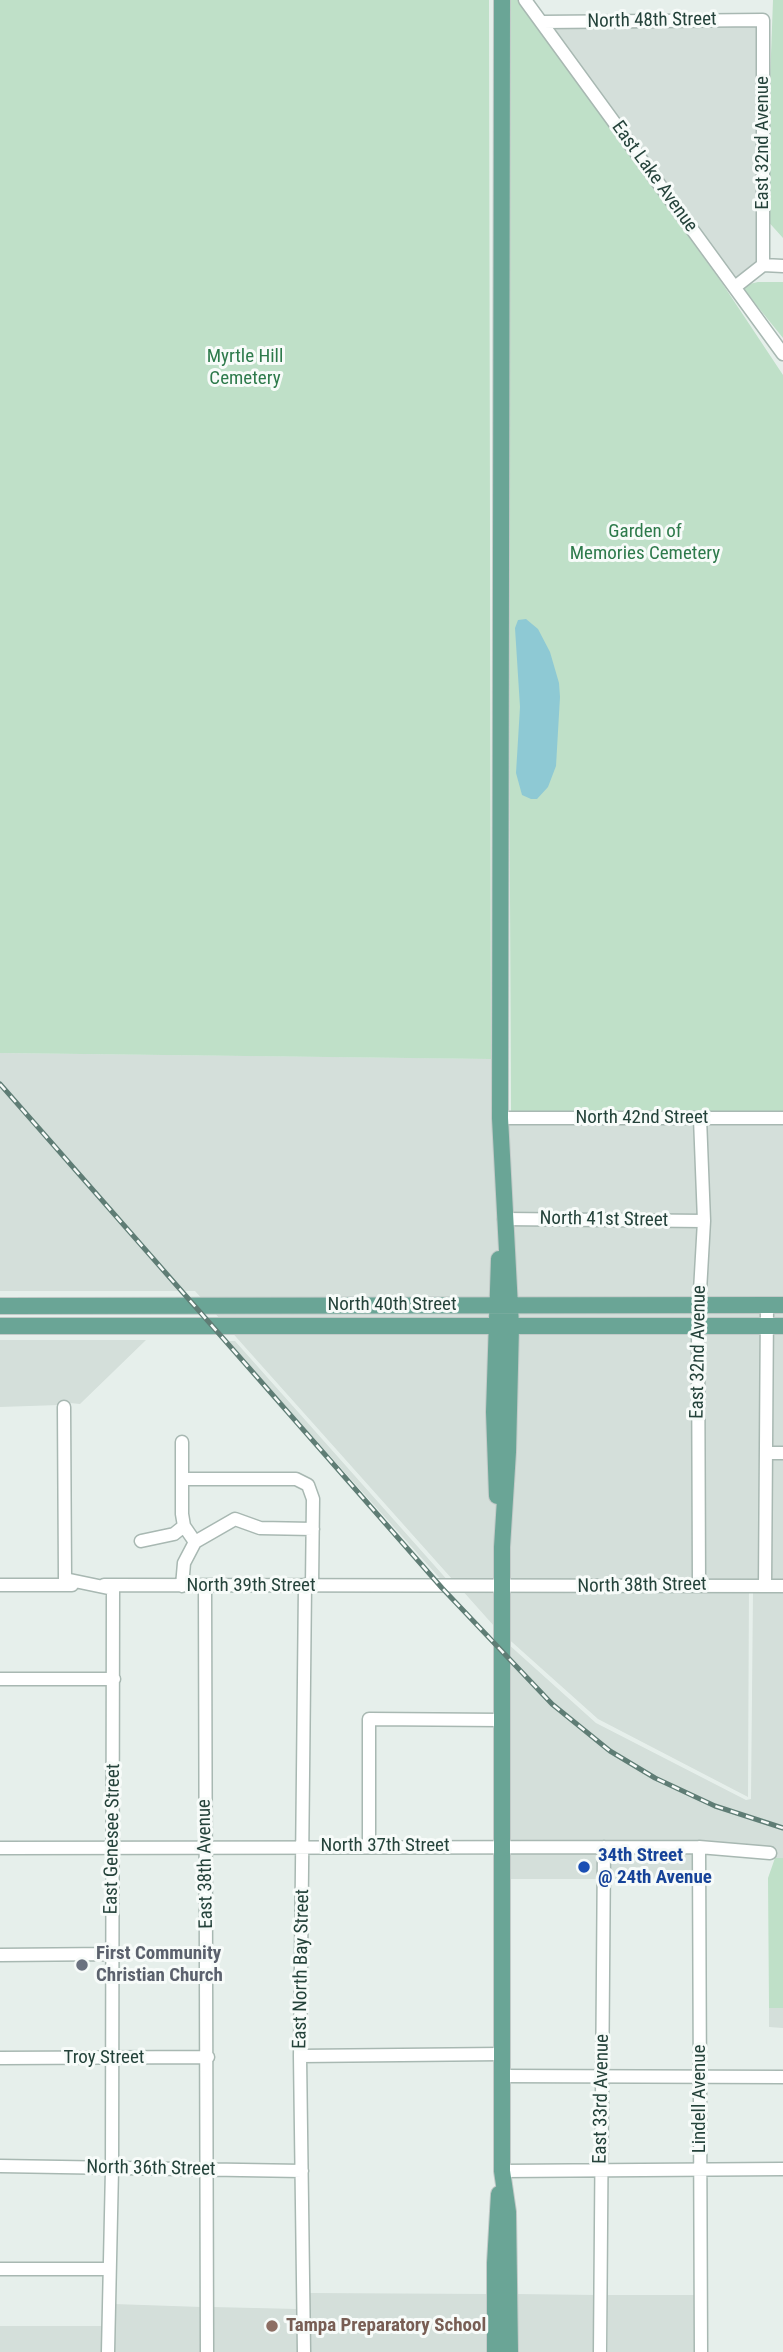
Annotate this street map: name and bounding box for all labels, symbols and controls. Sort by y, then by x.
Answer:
street label: North 48th Street [587,8,717,34]
street label: East 32nd Avenue [752,76,774,210]
street label: East Lake Avenue [606,117,702,237]
park label: Myrtle Hill Cemetery [207,346,283,390]
park label: Garden of Memories Cemetery [570,521,720,565]
street label: North 42nd Street [576,1107,708,1129]
street label: North 41st Street [539,1207,669,1233]
street label: East 32nd Avenue [686,1285,712,1419]
street label: North 40th Street [327,1294,457,1316]
street label: North 38th Street [577,1573,707,1599]
street label: North 39th Street [186,1575,316,1597]
street label: East Genesee Street [100,1763,126,1915]
street label: East 38th Avenue [193,1799,219,1929]
street label: North 37th Street [320,1835,450,1857]
place label: 34th Street @ 24th Avenue [598,1845,712,1889]
marker: 34th Street @ 24th Avenue [576,1859,592,1875]
street label: East North Bay Street [289,1889,315,2049]
place label: First Community Christian Church [96,1943,223,1987]
marker: First Community Christian Church [74,1957,90,1973]
street label: East 33rd Avenue [589,2034,615,2164]
street label: Lindell Avenue [689,2045,711,2153]
street label: Troy Street [64,2047,144,2069]
street label: North 36th Street [86,2156,216,2182]
place label: Tampa Preparatory School [286,2315,486,2337]
marker: Tampa Preparatory School [264,2318,280,2334]

